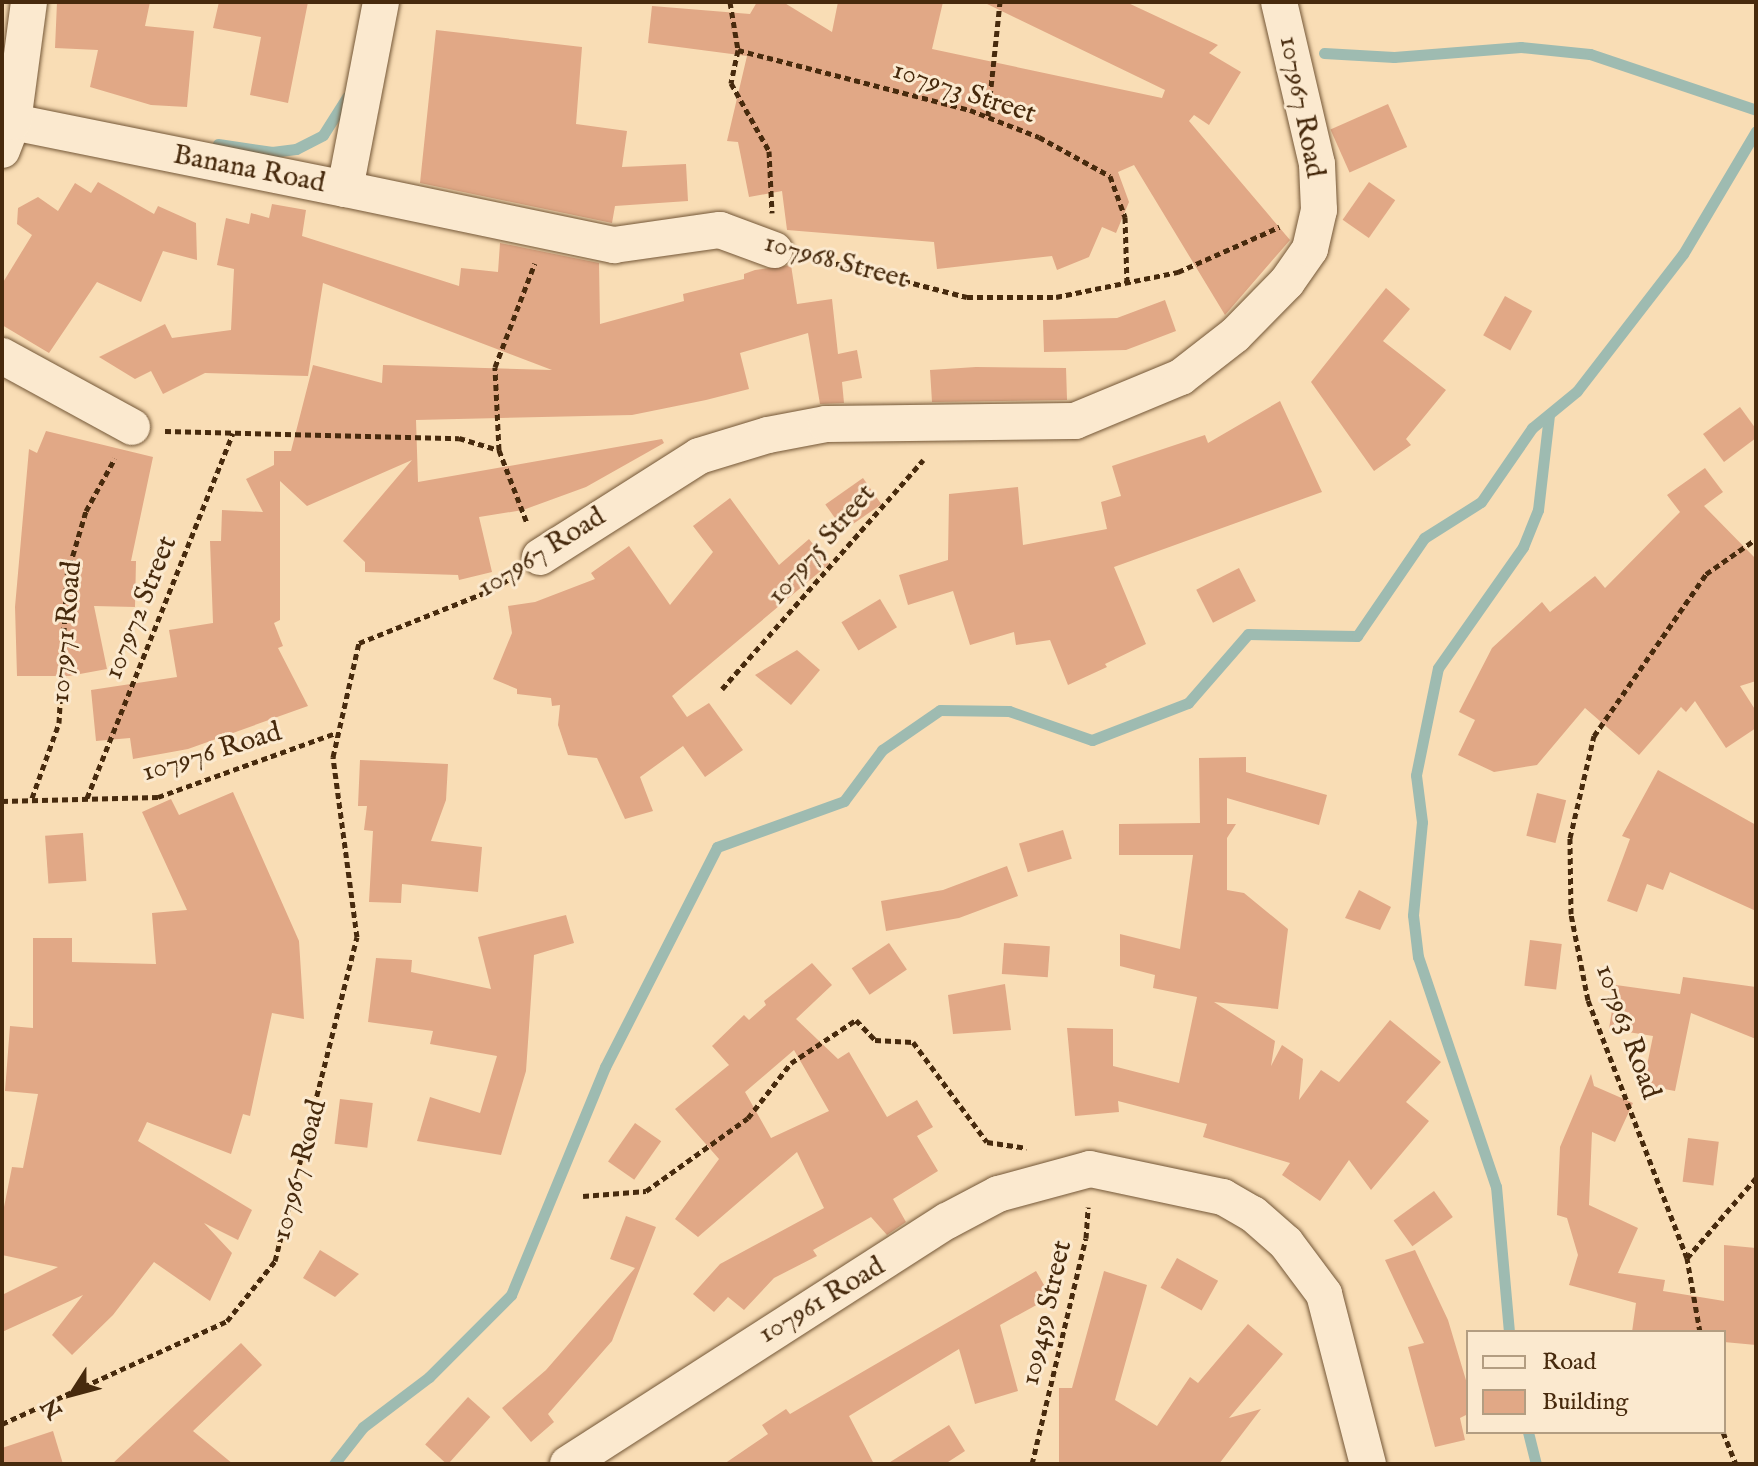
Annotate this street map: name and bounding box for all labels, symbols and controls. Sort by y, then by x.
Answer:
street label: 107967 Road [1271,33,1331,181]
street label: 107973 Street [888,54,1040,132]
street label: Banana Road [170,139,328,201]
street label: 107968 Street [760,227,912,297]
street label: 107975 Street [761,478,883,612]
street label: 107967 Road [472,501,612,605]
street label: 107972 Street [97,532,185,684]
street label: 107971 Road [44,560,90,704]
street label: 107976 Road [138,716,286,790]
street label: 107963 Road [1587,960,1667,1104]
street label: 107967 Road [265,1096,335,1244]
street label: 109459 Street [1014,1237,1080,1389]
street label: 107961 Road [753,1250,891,1352]
legend [1466,1330,1726,1434]
text: Road [1542,1347,1596,1378]
north arrow [32,1354,112,1434]
text: Building [1542,1387,1628,1418]
text: N [36,1392,70,1424]

